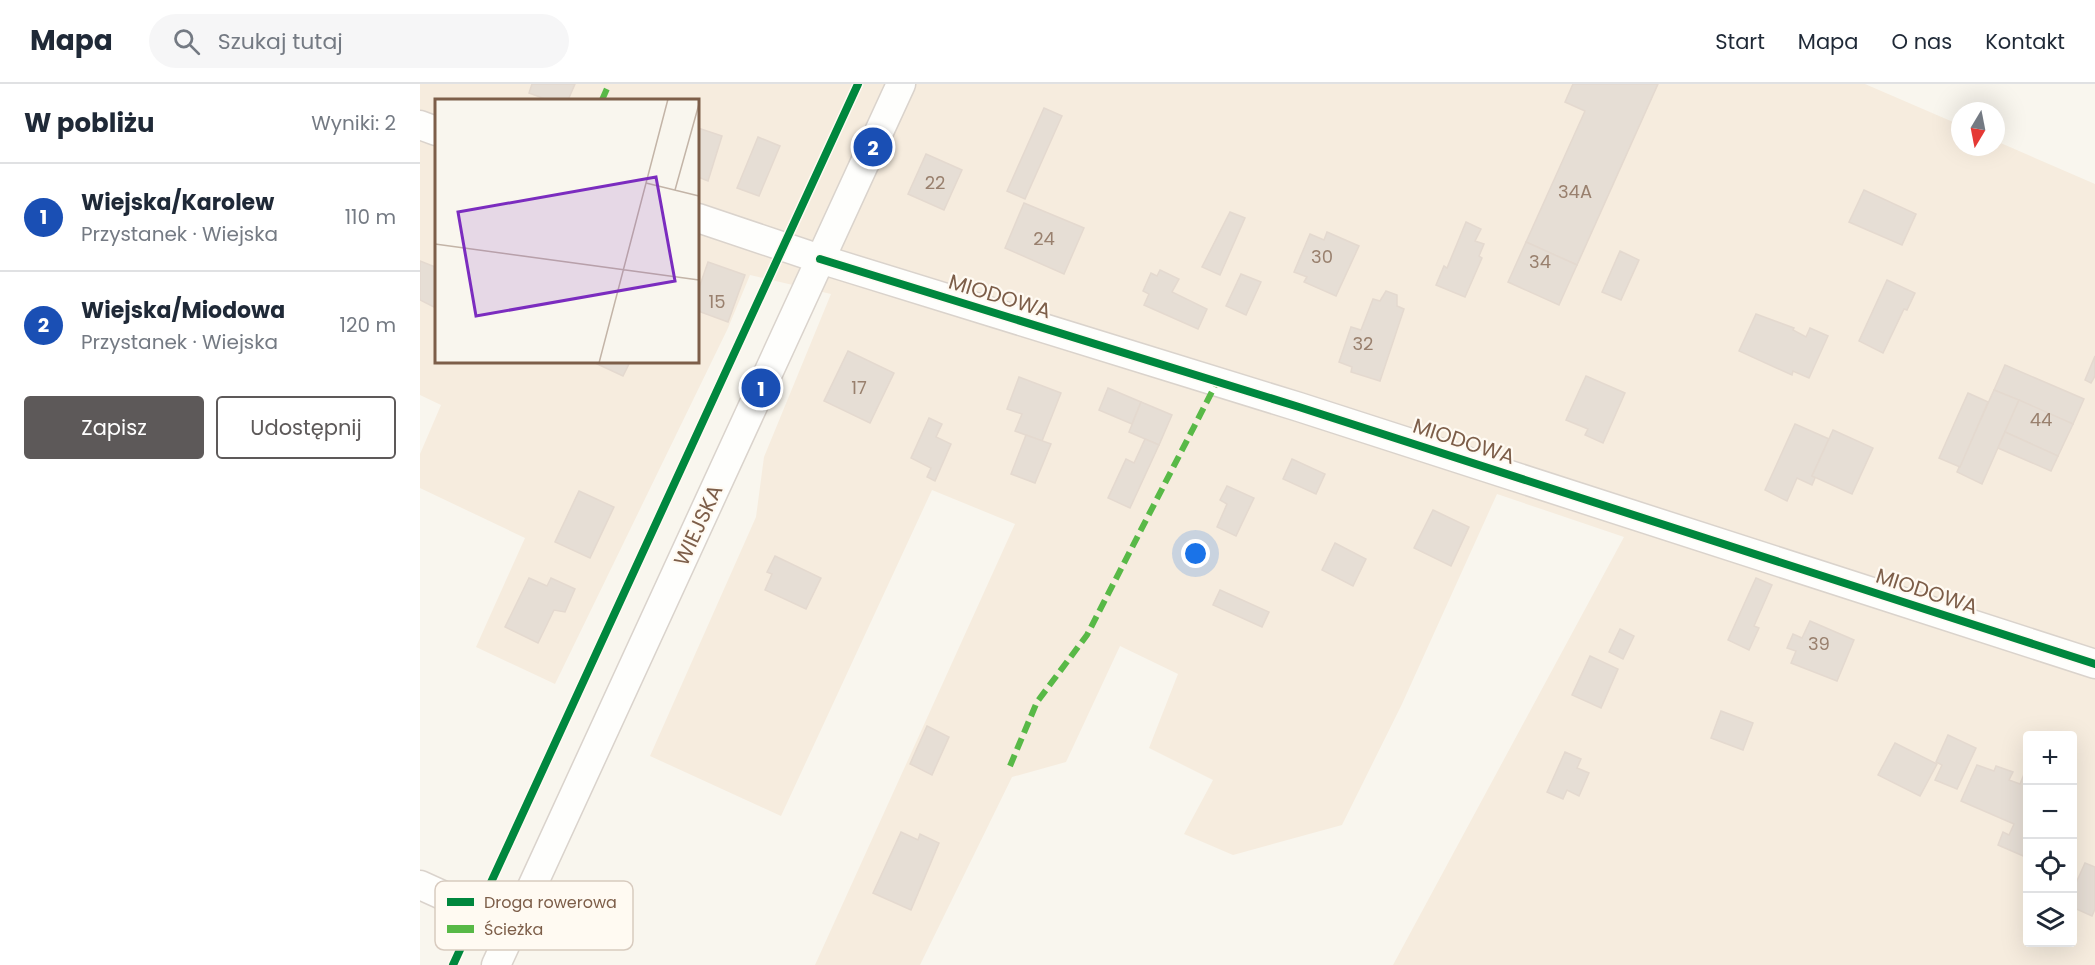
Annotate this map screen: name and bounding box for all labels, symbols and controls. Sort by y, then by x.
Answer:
search box [149,14,569,68]
text: Mapa [30,21,113,60]
icon: search [170,25,203,58]
text: Szukaj tutaj [218,26,343,57]
text: Start [1715,27,1765,56]
text: Mapa [1798,27,1859,56]
text: O nas [1892,27,1952,56]
text: Kontakt [1985,27,2065,56]
inset map [435,99,699,363]
north arrow [1951,102,2005,156]
text: W pobliżu [24,105,155,141]
text: Wyniki: 2 [311,109,396,137]
pin: 2 [854,124,892,170]
house number: 22 [925,170,945,195]
house number: 34A [1558,179,1592,204]
text: Wiejska/Karolew [81,187,274,218]
text: 1 [40,203,47,231]
text: 110 m [345,203,396,231]
text: Przystanek · Wiejska [81,220,278,248]
house number: 24 [1033,226,1055,251]
house number: 30 [1311,244,1333,269]
house number: 34 [1529,249,1551,274]
street label: MIODOWA [945,267,1055,325]
house number: 15 [708,289,726,314]
text: Wiejska/Miodowa [81,295,285,326]
text: 2 [38,311,49,339]
text: 120 m [340,311,396,339]
text: Przystanek · Wiejska [81,328,278,356]
house number: 32 [1353,331,1373,356]
pin: 1 [742,366,780,410]
house number: 17 [851,375,867,400]
button: Zapisz [24,396,204,459]
button: Udostępnij [216,396,396,459]
house number: 44 [2030,407,2052,432]
street label: MIODOWA [1409,411,1519,471]
street label: WIEJSKA [667,480,729,570]
your location [1181,539,1210,568]
street label: MIODOWA [1872,561,1982,621]
house number: 39 [1808,631,1830,656]
map controls [2023,731,2077,947]
button: + [2023,731,2077,785]
button: − [2023,785,2077,839]
button: locate [2023,839,2077,893]
legend [435,881,633,950]
text: Droga rowerowa [484,891,617,914]
button: layers [2023,893,2077,947]
text: Ścieżka [484,918,543,941]

